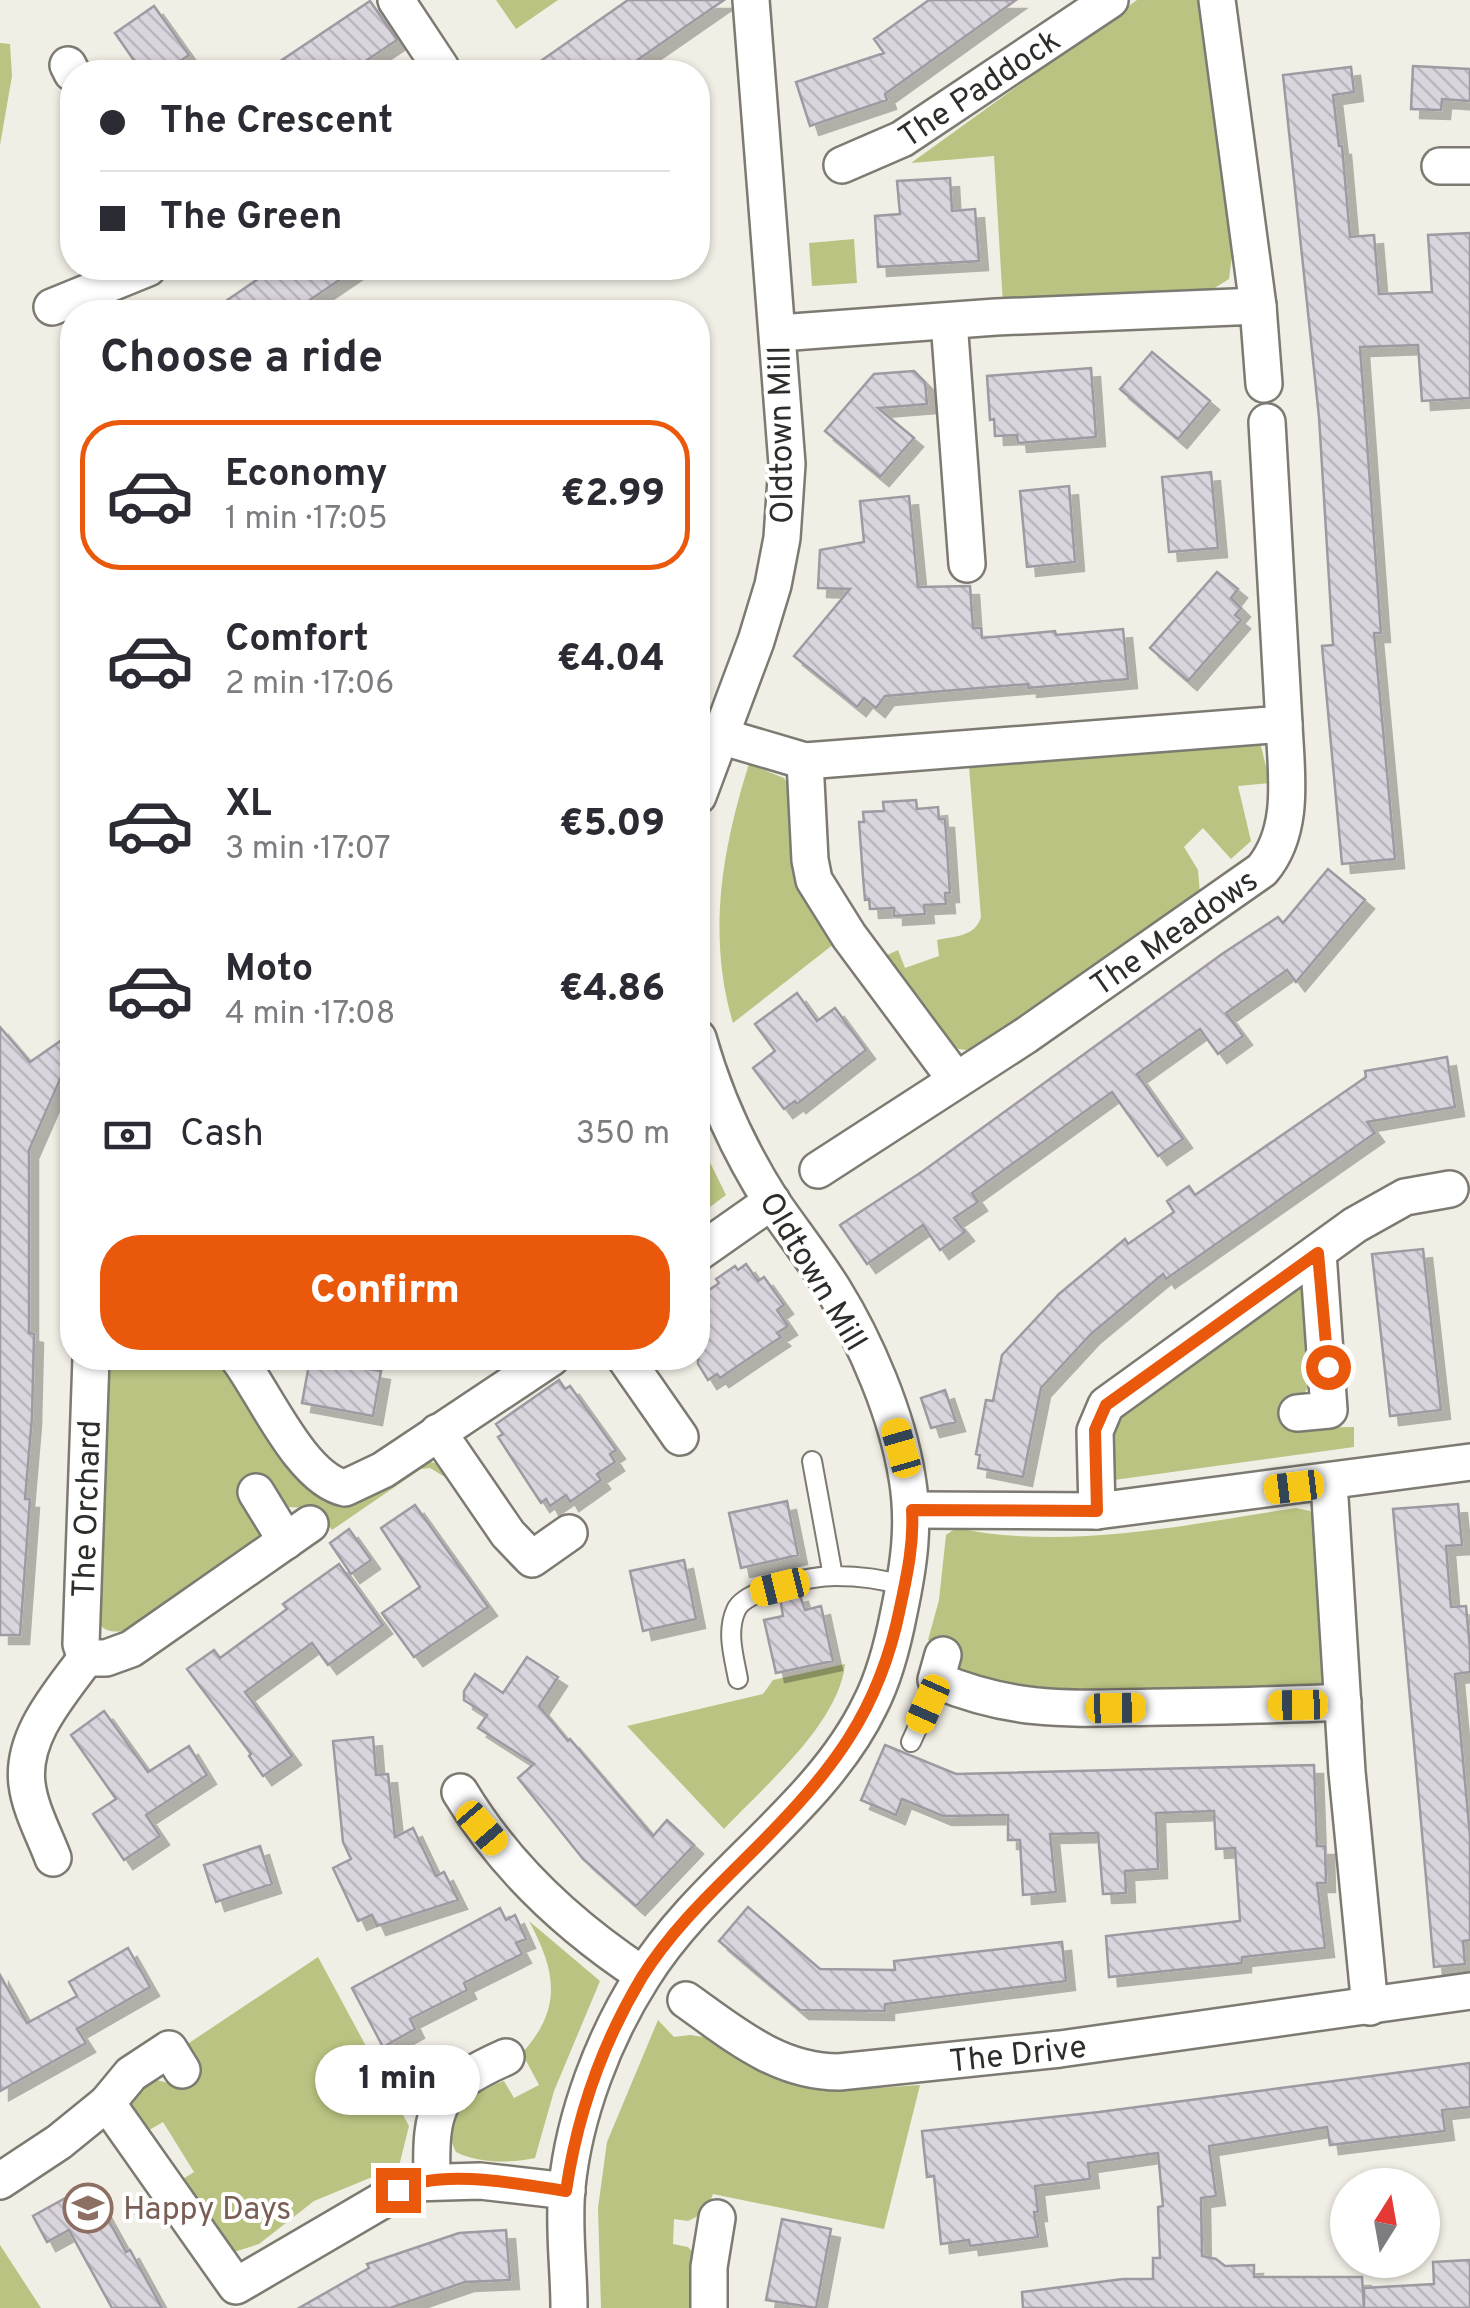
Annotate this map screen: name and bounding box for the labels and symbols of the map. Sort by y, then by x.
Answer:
street label: The Paddock [892,22,1069,158]
street label: Oldtown Mill [761,346,805,524]
street label: The Meadows [1084,862,1267,1007]
street label: Oldtown Mill [748,1186,874,1359]
route start [1306,1345,1351,1390]
car [878,1415,924,1481]
street label: The Orchard [66,1419,112,1599]
car [1262,1468,1326,1506]
car [747,1565,813,1609]
car [902,1670,954,1738]
car [1268,1689,1328,1721]
car [1086,1692,1146,1724]
car [451,1796,513,1860]
street label: The Drive [948,2028,1089,2083]
callout: 1 min [316,2045,480,2115]
route end [376,2168,421,2213]
north arrow [1330,2168,1440,2278]
school or university icon: Happy Days [62,2182,114,2234]
place label: Happy Days [123,2191,291,2231]

